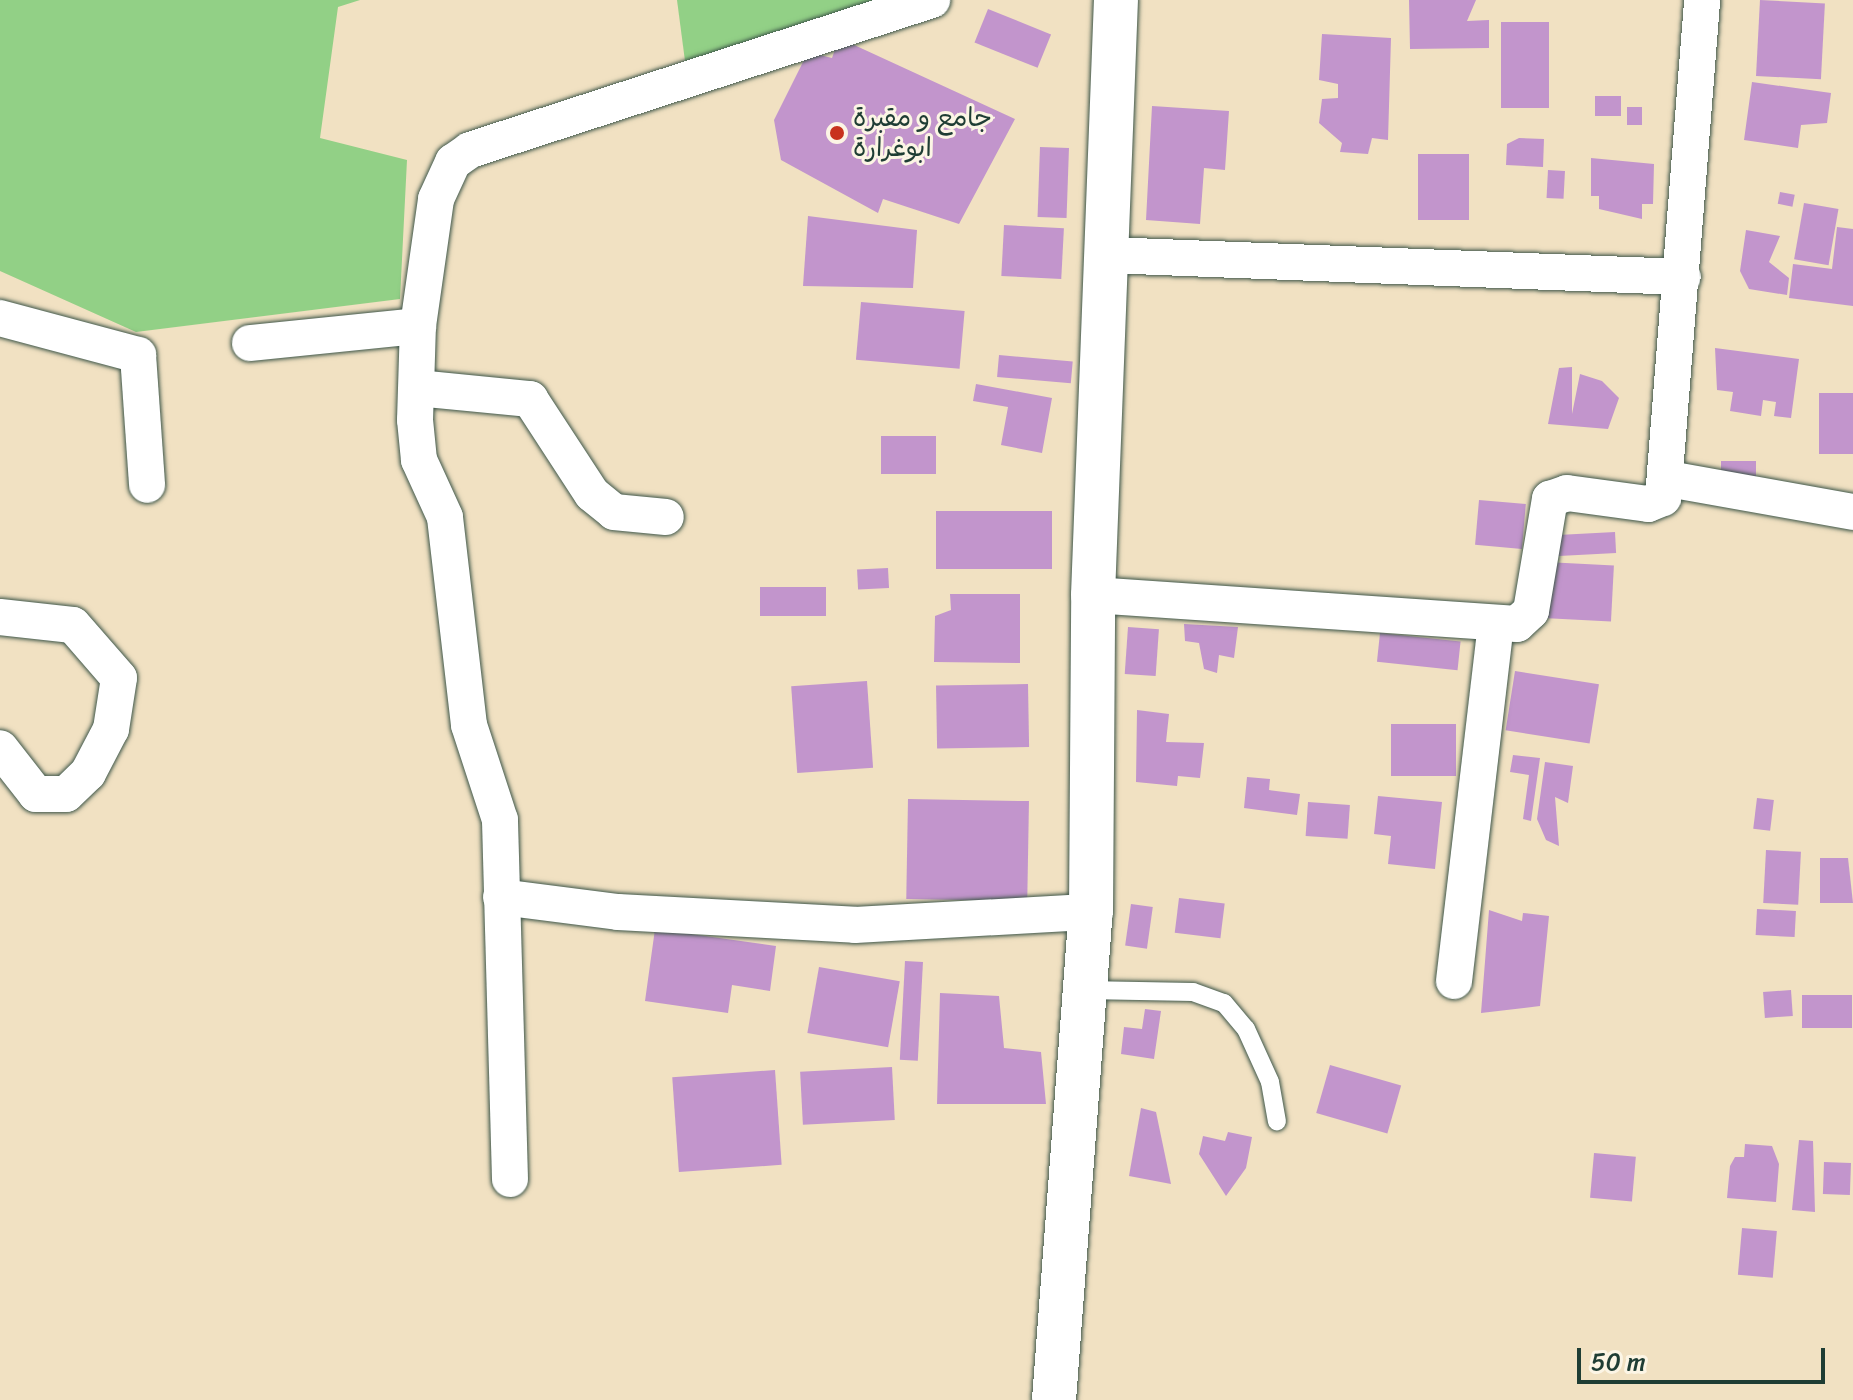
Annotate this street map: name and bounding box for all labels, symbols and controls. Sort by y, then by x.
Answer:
place label: جامع و مقبرة ابوغرارة [853,102,992,164]
marker: جامع و مقبرة ابوغرارة [828,124,846,142]
scale bar [1581,1332,1829,1382]
text: 50 m [1591,1341,1646,1383]

